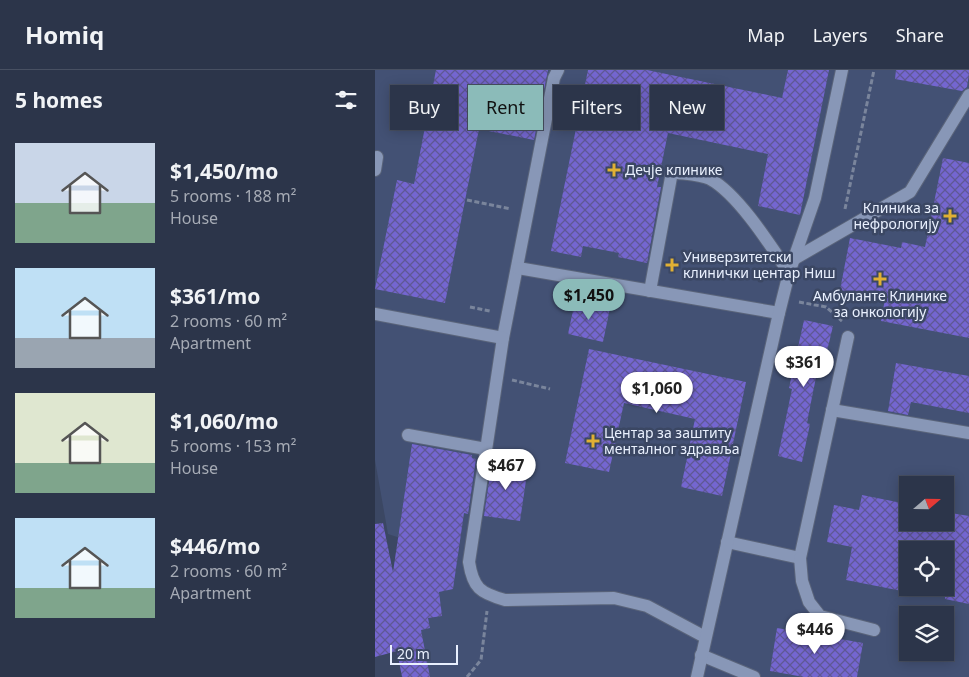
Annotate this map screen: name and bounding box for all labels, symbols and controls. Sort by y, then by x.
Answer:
text: Homiq [25,18,104,51]
text: Map [747,23,785,47]
text: Layers [813,23,868,47]
text: Share [896,23,944,47]
chip: Buy [390,85,458,130]
chip: Rent [468,85,543,130]
chip: Filters [553,85,640,130]
chip: New [650,85,724,130]
text: 5 homes [15,86,103,114]
icon: filters [332,86,360,114]
text: $1,450/mo [170,157,278,185]
place label: Дечје клинике [625,160,723,179]
icon: home [55,163,115,223]
marker: Дечје клинике [607,163,621,177]
text: 5 rooms · 188 m² [170,185,296,207]
place label: Клиника за нефрологију [853,198,940,233]
text: House [170,207,218,229]
marker: Клиника за нефрологију [943,209,957,223]
place label: Универзитетски клинички центар Ниш [683,247,836,282]
marker: Универзитетски клинички центар Ниш [665,258,679,272]
marker: Амбуланте Клинике за онкологију [873,272,887,286]
pin: $1,450 [548,278,630,321]
text: $361/mo [170,282,260,310]
text: $1,450 [564,284,614,306]
place label: Амбуланте Клинике за онкологију [813,286,947,321]
icon: home [55,288,115,348]
text: 2 rooms · 60 m² [170,310,287,332]
text: Apartment [170,332,251,354]
pin: $361 [774,346,834,388]
text: $361 [786,351,822,373]
pin: $1,060 [616,372,698,414]
text: $1,060 [632,377,682,399]
text: $1,060/mo [170,407,278,435]
icon: home [55,413,115,473]
place label: Центар за заштиту менталног здравља [604,423,740,458]
marker: Центар за заштиту менталног здравља [586,434,600,448]
text: 5 rooms · 153 m² [170,435,296,457]
pin: $467 [476,448,536,491]
text: $467 [488,454,524,476]
text: House [170,457,218,479]
north arrow [899,476,954,531]
map controls [899,476,954,661]
text: $446/mo [170,532,260,560]
icon: home [55,538,115,598]
button: locate [899,541,954,596]
text: 2 rooms · 60 m² [170,560,287,582]
text: Apartment [170,582,251,604]
button: layers [899,606,954,661]
pin: $446 [785,612,845,655]
text: $446 [797,618,833,640]
scale bar [390,642,457,665]
text: 20 m [397,644,430,663]

